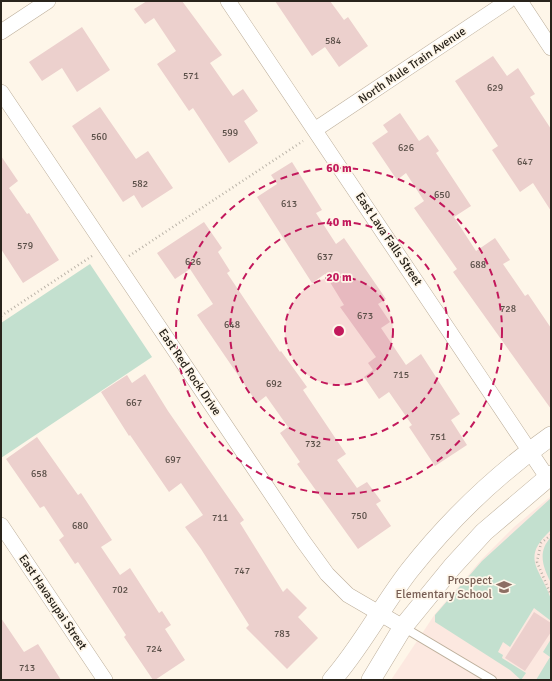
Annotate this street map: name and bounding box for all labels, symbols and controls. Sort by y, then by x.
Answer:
street label: North Mule Train Avenue [356,24,469,107]
house number: 584 [325,35,342,47]
house number: 571 [183,70,199,82]
house number: 629 [487,82,503,94]
house number: 599 [222,127,238,139]
house number: 560 [91,131,107,143]
house number: 626 [398,142,414,154]
house number: 647 [517,156,533,168]
text: 60 m [326,161,352,176]
house number: 582 [132,178,148,190]
house number: 650 [434,189,450,201]
street label: East Lava Falls Street [352,190,425,289]
house number: 613 [281,198,297,210]
text: 40 m [326,215,352,230]
house number: 579 [17,240,33,252]
house number: 637 [317,251,333,263]
house number: 626 [185,256,201,268]
house number: 688 [470,259,486,271]
text: 20 m [326,270,352,285]
house number: 728 [500,303,516,315]
house number: 673 [357,310,373,322]
house number: 648 [224,319,240,331]
centre of rings [332,324,346,338]
street label: East Red Rock Drive [155,326,224,419]
house number: 715 [393,369,409,381]
house number: 692 [266,378,282,390]
house number: 667 [126,397,142,409]
house number: 751 [430,431,446,443]
house number: 732 [305,438,321,450]
house number: 697 [165,454,181,466]
house number: 658 [31,468,47,480]
house number: 750 [351,510,367,522]
house number: 711 [212,512,228,524]
house number: 680 [72,520,88,532]
street label: East Havasupai Street [15,552,90,653]
house number: 747 [234,565,250,577]
place label: Prospect Elementary School [396,573,492,602]
school or university icon: Prospect Elementary School [495,578,513,596]
house number: 702 [112,584,128,596]
house number: 783 [274,628,290,640]
house number: 724 [146,643,163,655]
house number: 713 [19,662,35,674]

